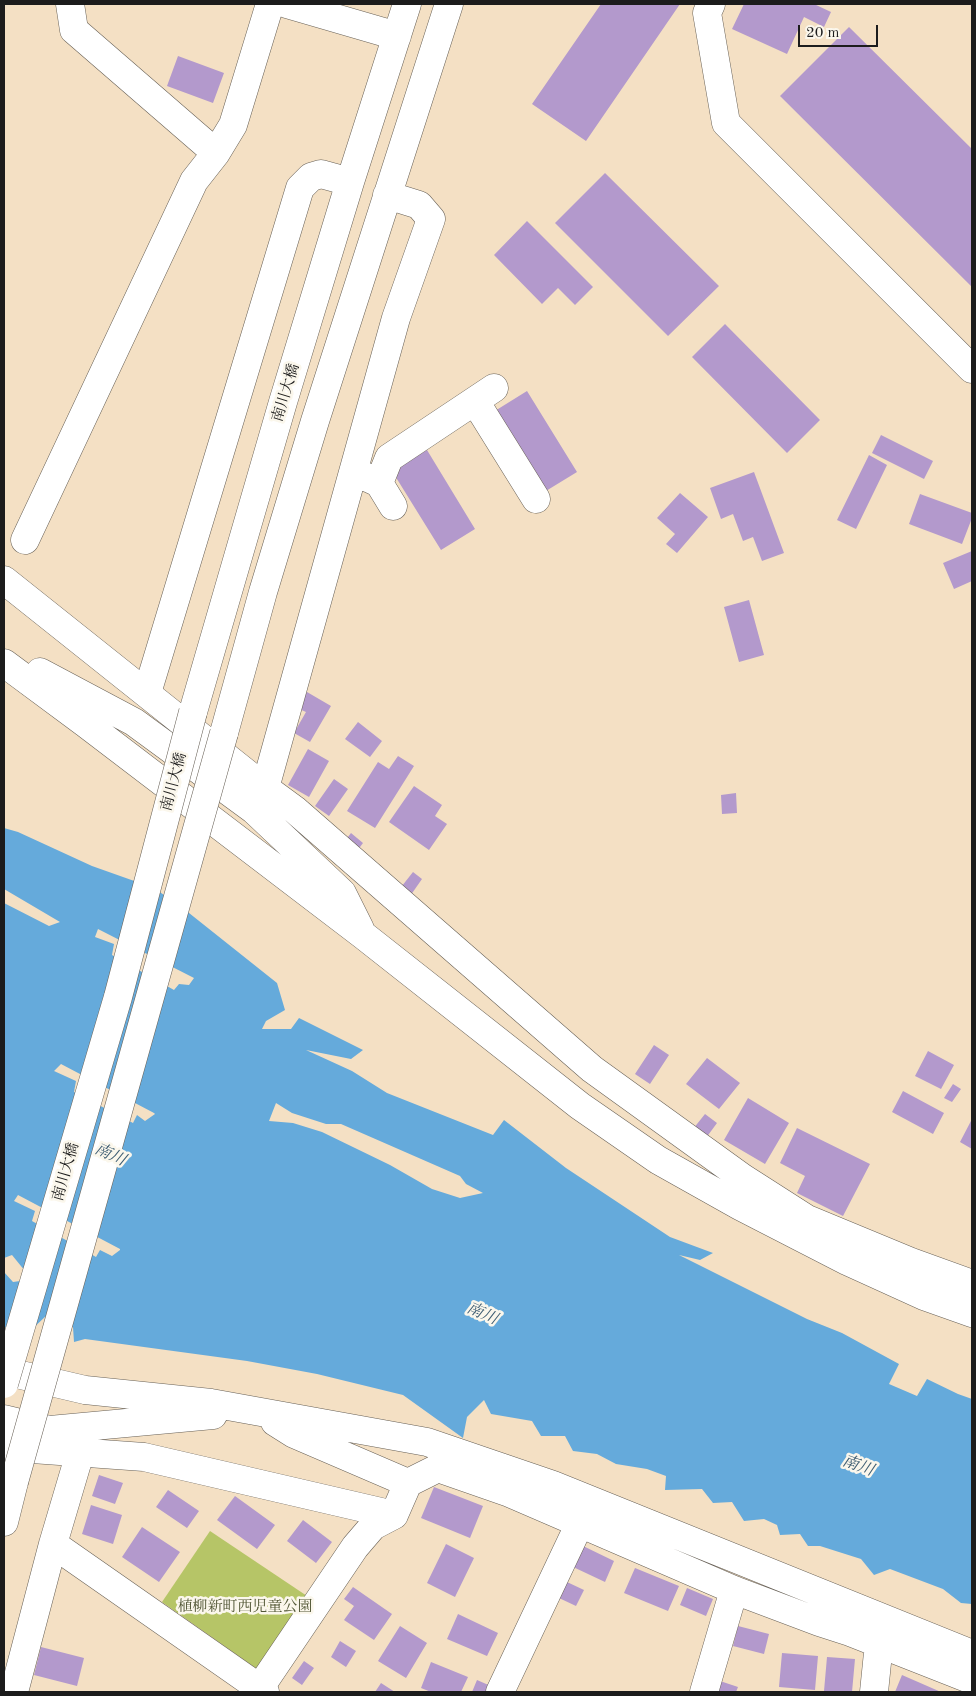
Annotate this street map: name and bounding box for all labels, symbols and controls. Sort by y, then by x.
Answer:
scale bar [801,15,881,47]
text: 20 m [806,26,840,41]
street label: 南川大橋 [269,362,303,424]
street label: 南川大橋 [158,751,190,813]
water label: 南川 [91,1140,129,1170]
street label: 南川大橋 [49,1141,83,1203]
water label: 南川 [463,1299,501,1329]
water label: 南川 [840,1452,876,1480]
park label: 植柳新町西児童公園 [178,1598,312,1616]

